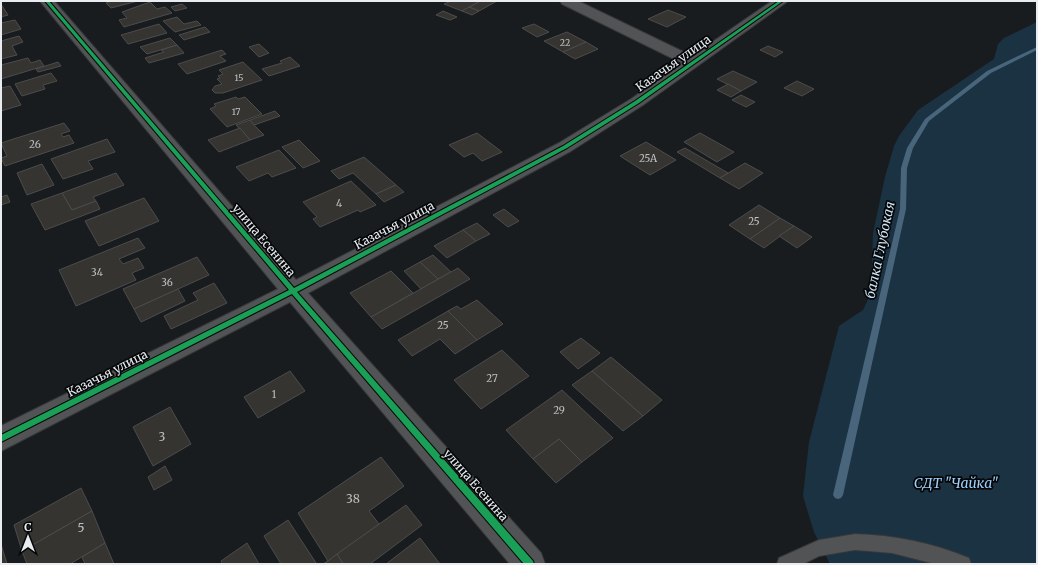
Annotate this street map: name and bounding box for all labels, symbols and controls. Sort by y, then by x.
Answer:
street label: Казачья улица [633,31,714,94]
house number: 22 [560,37,570,48]
house number: 15 [234,72,244,83]
house number: 17 [232,106,240,117]
house number: 26 [29,138,41,151]
house number: 25А [639,152,658,165]
house number: 4 [336,197,342,210]
street label: Казачья улица [352,197,437,252]
street label: улица Есенина [229,200,299,280]
water label: балка Глубокая [861,200,899,300]
house number: 25 [748,215,760,228]
house number: 34 [91,266,103,279]
house number: 36 [161,276,173,289]
house number: 25 [437,319,449,332]
street label: Казачья улица [64,346,150,400]
house number: 27 [486,372,498,385]
house number: 1 [272,388,277,401]
house number: 29 [553,404,565,417]
house number: 3 [159,429,166,444]
street label: улица Есенина [441,446,512,525]
park label: СДТ "Чайка" [914,474,998,492]
house number: 38 [346,491,360,506]
north arrow [8,517,48,557]
text: С [24,520,32,534]
house number: 5 [77,520,85,535]

